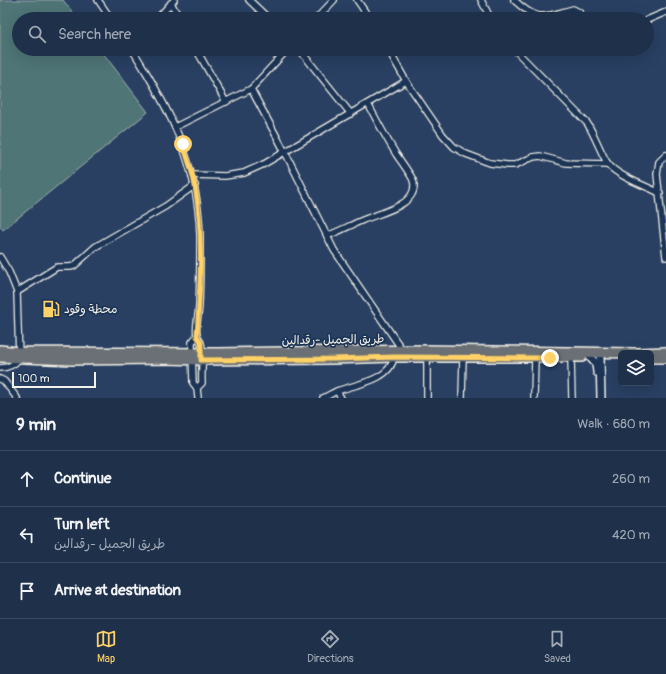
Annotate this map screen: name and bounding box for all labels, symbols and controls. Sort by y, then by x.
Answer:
search box [12,12,654,56]
icon: search [26,23,48,45]
text: Search here [58,25,131,44]
route start [174,135,192,153]
fuel station icon: محطة وقود [41,299,61,319]
place label: محطة وقود [64,302,117,317]
street label: طريق الجميل -رقدالين [282,332,384,348]
route end [541,349,559,367]
map controls [618,350,654,386]
button: layers [618,350,654,386]
scale bar [12,370,96,389]
text: 100 m [18,372,49,385]
text: 9 min [16,414,56,435]
text: Walk · 680 m [577,416,650,432]
icon: ahead [16,468,38,490]
text: Continue [54,469,112,488]
text: 260 m [612,471,650,487]
text: Turn left [54,515,110,534]
icon: left [16,524,38,546]
text: 420 m [612,527,650,543]
text: طريق الجميل -رقدالين [54,536,165,552]
icon: arrive [16,580,38,602]
text: Arrive at destination [54,581,181,600]
tab: Map [95,628,117,665]
tab: Directions [307,628,354,665]
tab: Saved [544,628,571,665]

